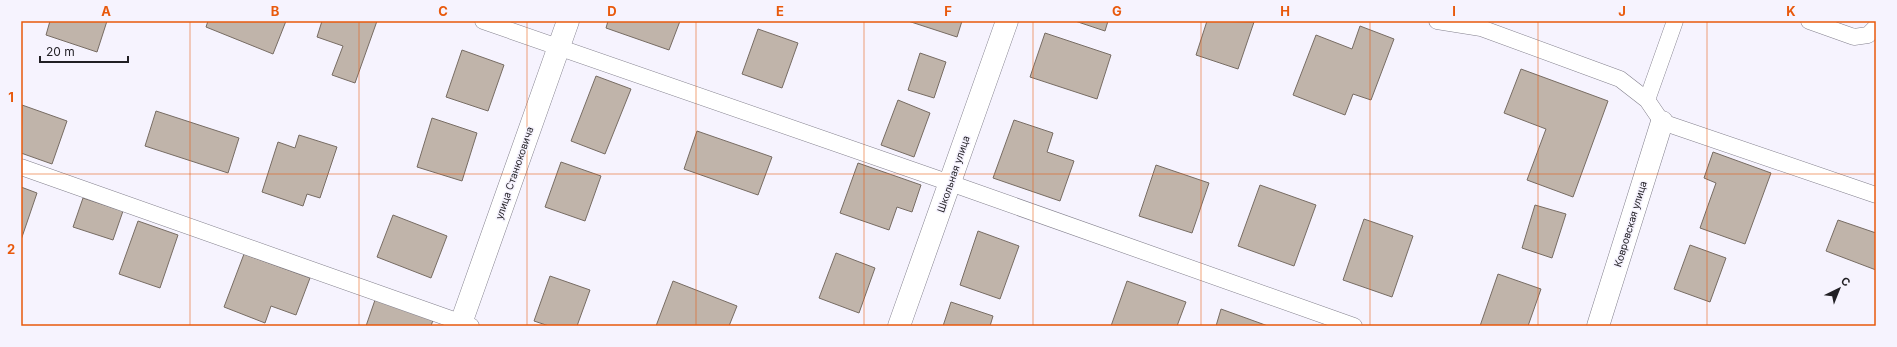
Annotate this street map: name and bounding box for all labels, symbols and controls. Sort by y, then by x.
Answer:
text: A [101,3,111,19]
text: B [271,3,280,19]
text: C [438,3,448,19]
text: D [607,3,617,19]
text: E [776,3,784,19]
text: F [944,3,952,19]
text: G [1112,3,1122,19]
text: H [1280,3,1290,19]
text: I [1452,3,1456,19]
text: J [1618,3,1626,19]
text: K [1786,3,1796,19]
scale bar [40,38,128,64]
text: 20 m [46,44,75,59]
text: 1 [8,89,14,105]
street label: улица Станюковича [492,125,536,221]
street label: Школьная улица [934,134,972,214]
street label: Ковровская улица [1611,180,1649,268]
text: 2 [7,241,15,257]
north arrow [1819,269,1859,309]
text: С [1838,274,1854,290]

